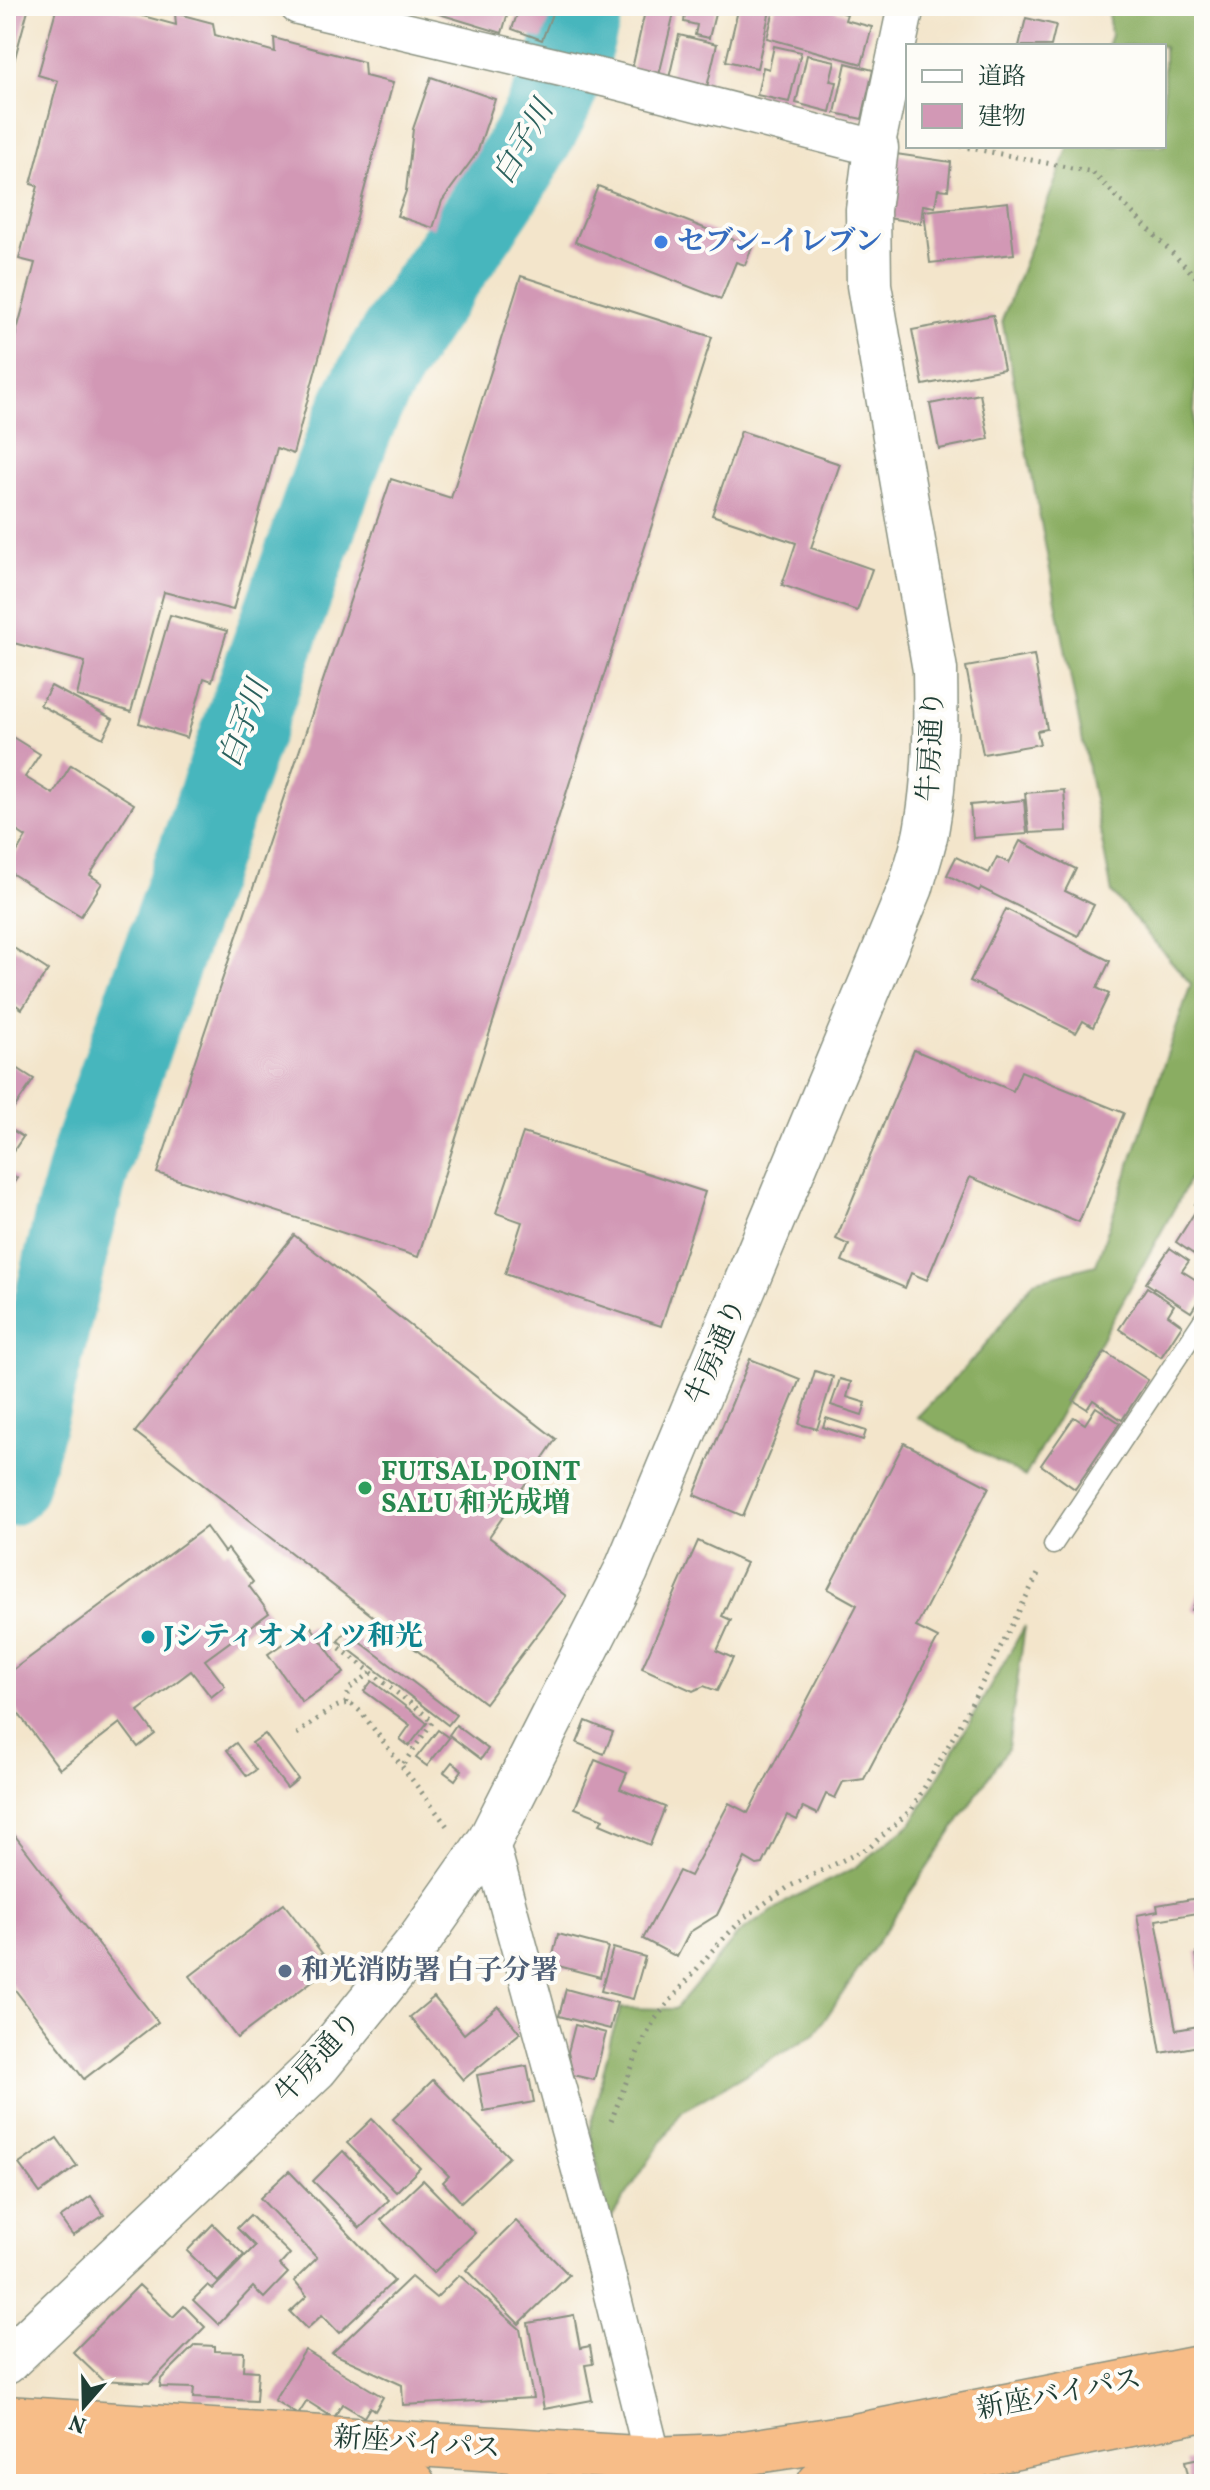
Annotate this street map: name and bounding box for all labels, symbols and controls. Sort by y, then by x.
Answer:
legend [906,44,1166,148]
text: 道路 [978,61,1026,95]
water label: 白子川 [483,91,566,192]
text: 建物 [978,101,1026,135]
place label: セブン-イレブン [677,223,883,262]
marker: セブン-イレブン [652,233,670,251]
water label: 白子川 [210,672,281,773]
street label: 牛房通り [910,689,954,803]
street label: 牛房通り [677,1293,757,1411]
place label: FUTSAL POINT SALU 和光成増 [381,1453,581,1524]
marker: FUTSAL POINT SALU 和光成増 [356,1479,374,1497]
place label: Jシティオメイツ和光 [163,1618,423,1657]
marker: Jシティオメイツ和光 [139,1628,157,1646]
place label: 和光消防署 白子分署 [301,1952,559,1991]
marker: 和光消防署 白子分署 [276,1962,294,1980]
street label: 牛房通り [267,2003,371,2113]
street label: 新座バイパス [973,2360,1145,2430]
north arrow [44,2366,124,2446]
text: N [65,2405,91,2440]
street label: 新座バイパス [332,2419,502,2469]

